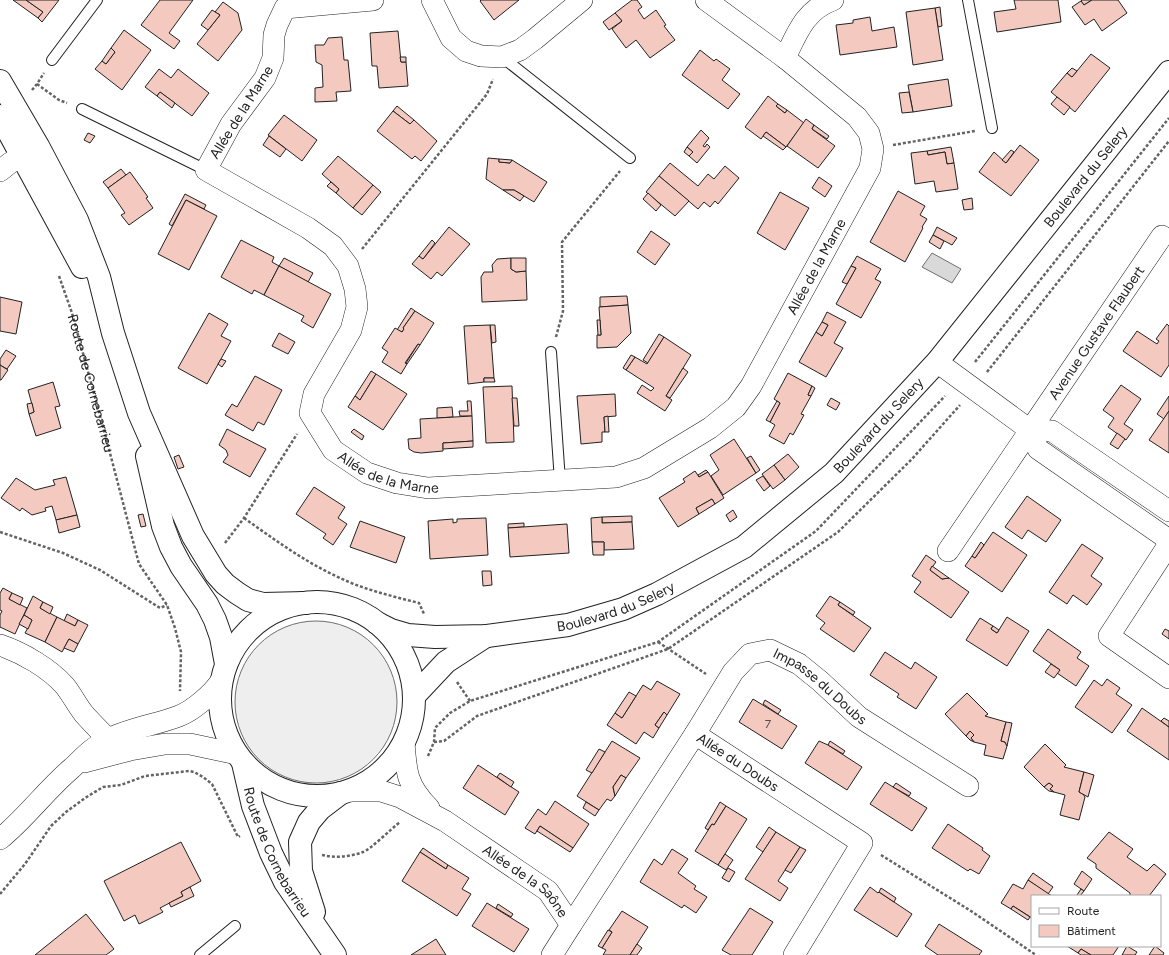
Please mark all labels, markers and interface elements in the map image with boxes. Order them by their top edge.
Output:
street label: Allée de la Marne [206,62,277,162]
street label: Boulevard du Selery [1040,122,1132,231]
street label: Allée de la Marne [784,216,850,318]
street label: Avenue Gustave Flaubert [1045,263,1148,403]
street label: Route de Cornebarrieu [64,312,117,454]
street label: Boulevard du Selery [830,374,928,477]
street label: Allée de la Marne [335,448,439,497]
street label: Boulevard du Selery [556,578,678,635]
street label: Impasse du Doubs [770,645,870,729]
house number: 7 [765,717,772,731]
street label: Allée du Doubs [694,730,782,795]
street label: Route de Cornebarrieu [240,785,315,921]
street label: Allée de la Saône [479,841,572,921]
legend [1031,895,1161,947]
text: Route [1067,904,1100,918]
text: Bâtiment [1067,924,1116,938]

